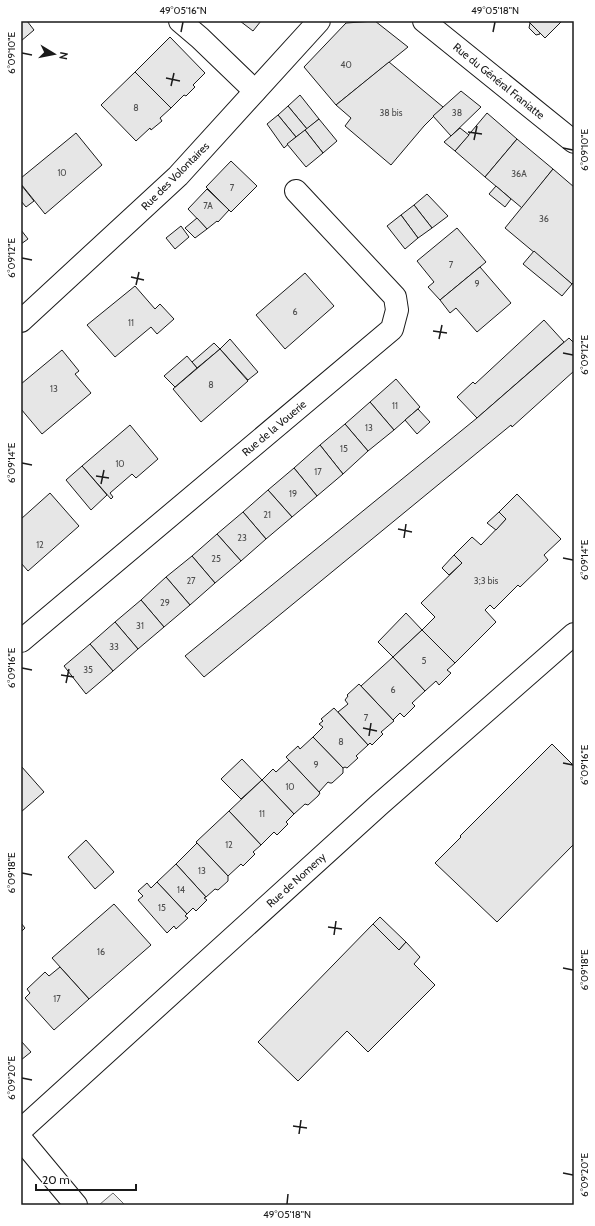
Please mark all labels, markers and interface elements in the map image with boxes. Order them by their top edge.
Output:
text: 49°05'16"N [159,4,207,17]
text: 49°05'18"N [471,4,519,17]
text: 6°09'10"E [5,32,18,74]
north arrow [34,34,74,74]
street label: Rue du Général Franiatte [450,40,548,122]
text: N [56,51,71,61]
house number: 40 [340,59,352,70]
house number: 8 [133,102,139,113]
house number: 38 bis [380,107,403,118]
house number: 38 [452,107,462,118]
text: 6°09'10"E [578,129,591,171]
street label: Rue des Volontaires [138,139,212,213]
house number: 10 [57,167,67,178]
house number: 36A [511,168,527,179]
house number: 7 [230,182,235,193]
house number: 7A [203,200,213,211]
house number: 36 [539,213,549,224]
text: 6°09'12"E [5,237,18,278]
house number: 7 [449,259,454,270]
house number: 9 [474,278,480,289]
house number: 6 [292,306,298,317]
house number: 11 [128,317,134,328]
text: 6°09'12"E [578,334,591,375]
house number: 8 [208,379,214,390]
house number: 13 [50,383,58,394]
street label: Rue de la Vouerie [239,397,309,459]
house number: 11 [392,400,398,411]
house number: 13 [365,422,373,433]
text: 6°09'14"E [5,442,18,483]
house number: 15 [340,443,348,454]
house number: 10 [115,458,125,469]
house number: 17 [314,466,322,477]
house number: 19 [289,488,297,499]
house number: 21 [263,509,271,520]
house number: 23 [237,532,247,543]
house number: 12 [36,539,44,550]
text: 6°09'14"E [578,539,591,580]
house number: 25 [211,553,221,564]
house number: 27 [186,575,196,586]
house number: 3;3 bis [474,575,498,586]
house number: 29 [160,597,170,608]
house number: 31 [136,620,144,631]
house number: 33 [109,641,119,652]
text: 6°09'16"E [5,647,18,688]
house number: 5 [422,655,427,666]
house number: 35 [83,664,93,675]
house number: 6 [390,684,396,695]
house number: 7 [364,712,369,723]
house number: 8 [338,736,344,747]
text: 6°09'16"E [578,744,591,785]
house number: 9 [313,759,319,770]
house number: 10 [285,781,295,792]
house number: 11 [259,808,265,819]
house number: 12 [225,839,233,850]
street label: Rue de Nomeny [263,849,329,910]
text: 6°09'18"E [5,852,18,893]
house number: 13 [198,865,206,876]
house number: 14 [177,884,185,895]
house number: 15 [158,902,166,913]
house number: 16 [97,946,105,957]
text: 6°09'18"E [578,949,591,990]
house number: 17 [53,993,61,1004]
text: 6°09'20"E [5,1056,18,1100]
text: 6°09'20"E [578,1153,591,1197]
scale bar [36,1166,136,1192]
text: 20 m [42,1172,70,1187]
text: 49°05'18"N [263,1208,311,1221]

